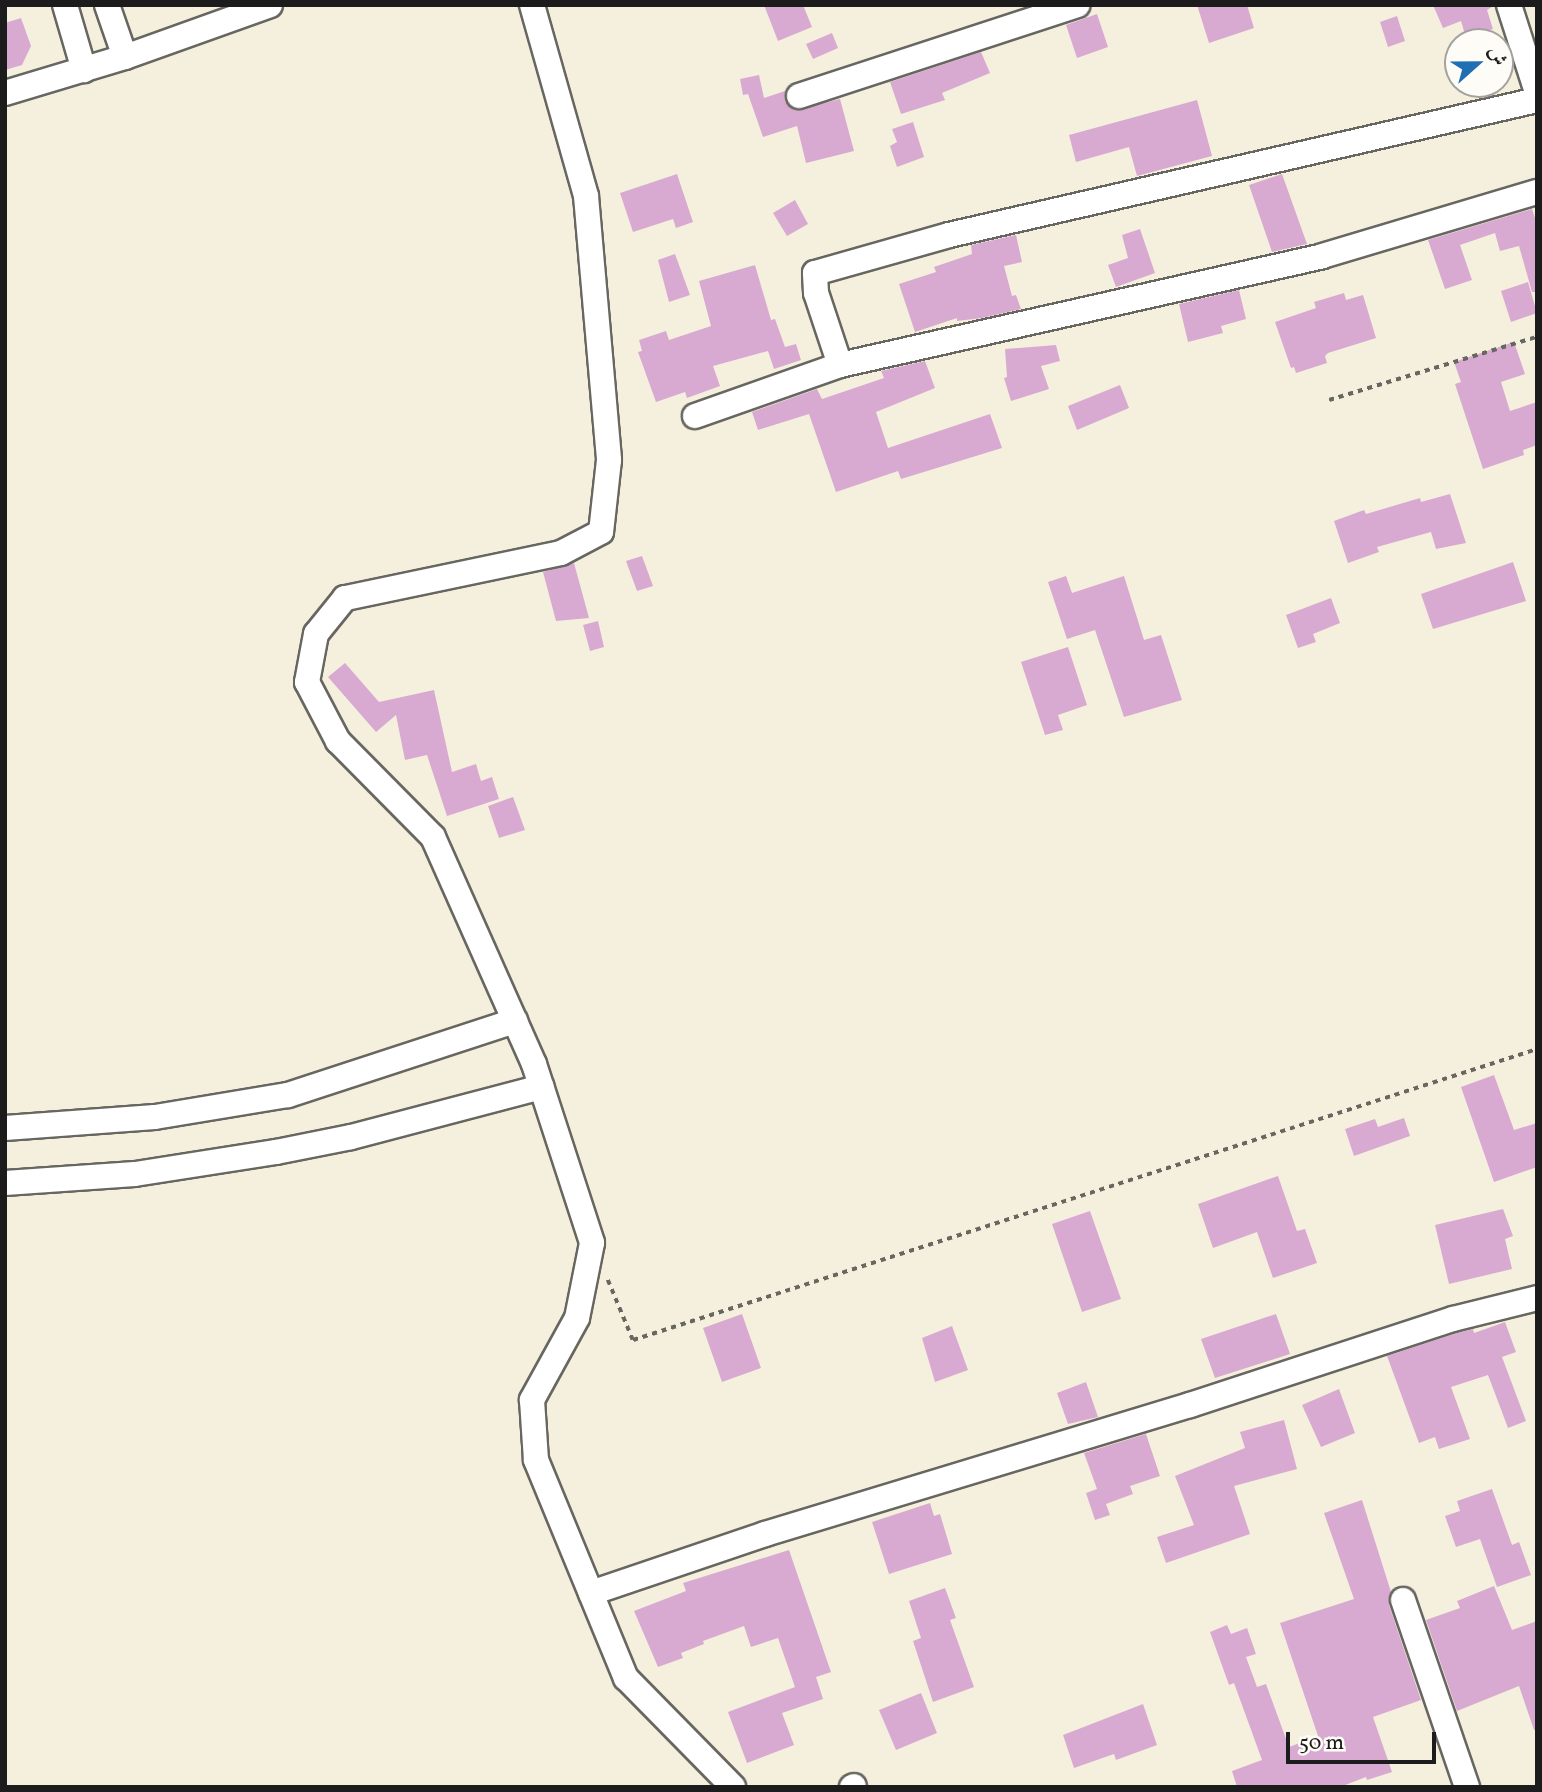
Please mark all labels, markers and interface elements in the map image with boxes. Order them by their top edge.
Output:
north arrow [1444,28,1514,98]
text: ش [1481,43,1512,70]
scale bar [1290,1718,1440,1762]
text: 50 m [1299,1729,1344,1758]

